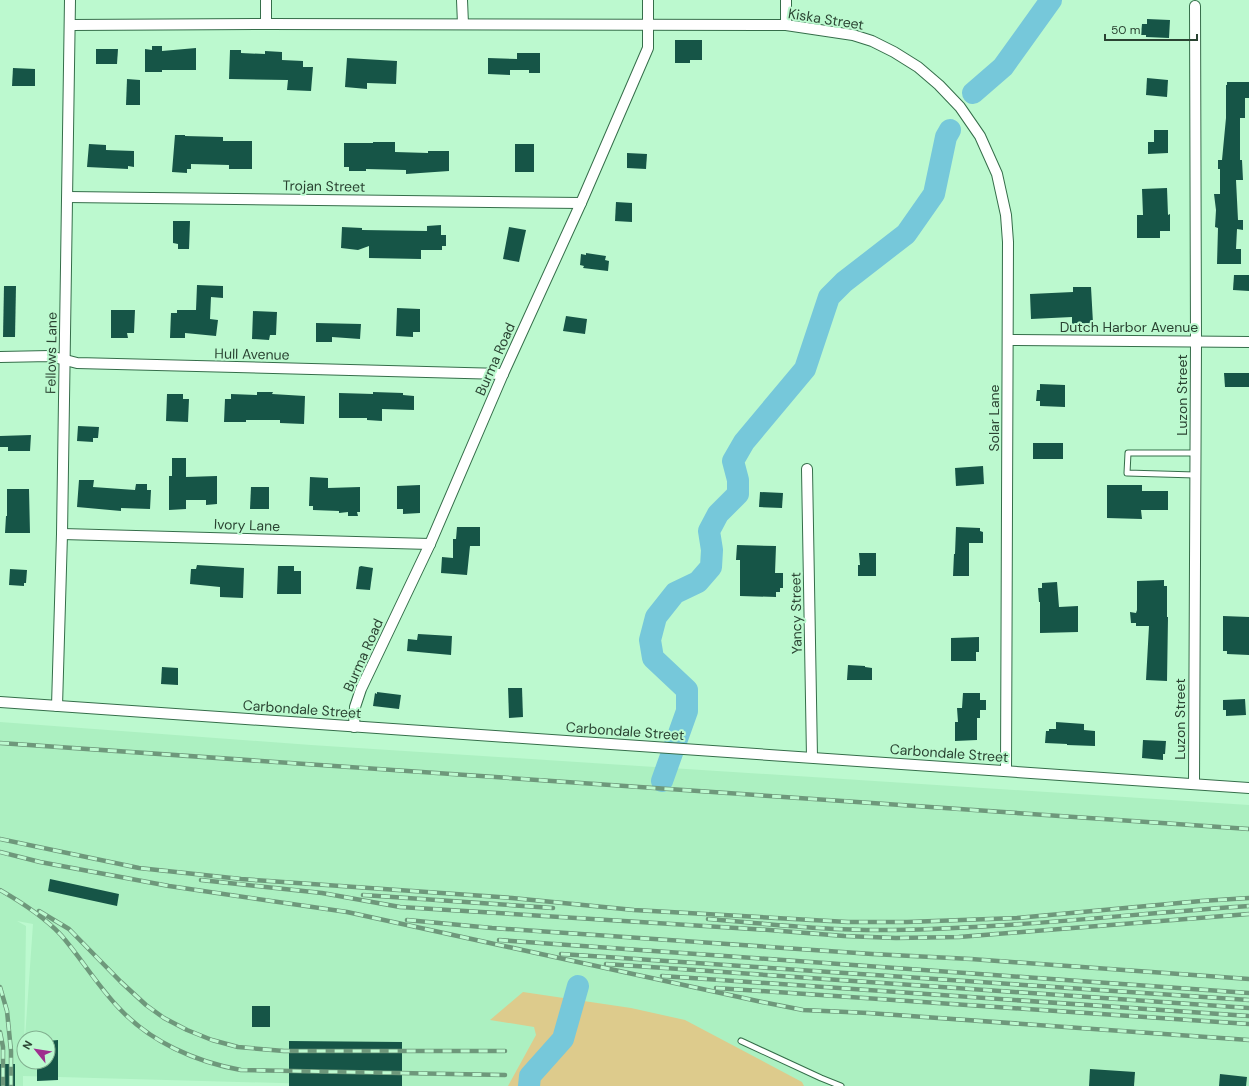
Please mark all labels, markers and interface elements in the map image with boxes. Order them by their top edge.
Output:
street label: Kiska Street [787,4,865,34]
scale bar [1105,16,1197,42]
text: 50 m [1111,22,1140,38]
street label: Trojan Street [282,176,366,196]
street label: Fellows Lane [41,312,61,394]
street label: Dutch Harbor Avenue [1060,318,1198,336]
street label: Burma Road [471,320,519,398]
street label: Hull Avenue [214,344,290,364]
street label: Luzon Street [1173,354,1191,436]
street label: Solar Lane [985,384,1003,452]
street label: Ivory Lane [214,515,280,535]
street label: Yancy Street [786,572,806,654]
street label: Burma Road [339,616,387,694]
street label: Luzon Street [1171,678,1189,760]
street label: Carbondale Street [242,696,362,722]
street label: Carbondale Street [565,718,685,744]
street label: Carbondale Street [889,740,1009,766]
north arrow [16,1030,56,1070]
text: N [19,1038,35,1052]

